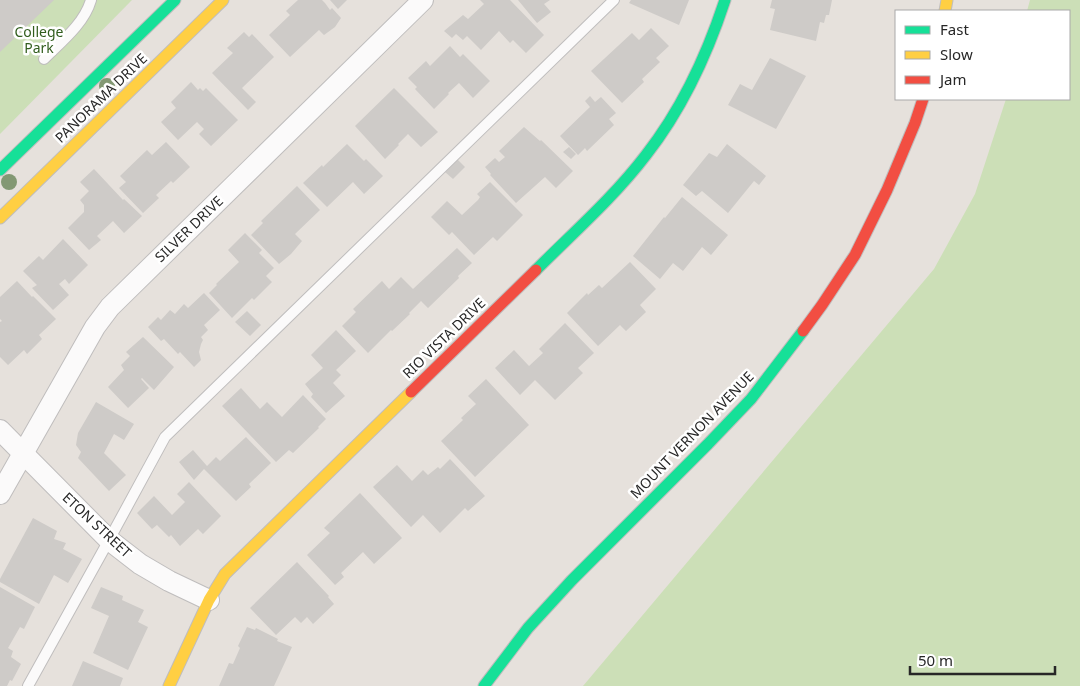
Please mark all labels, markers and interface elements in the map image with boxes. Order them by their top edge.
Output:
legend [895,10,1070,100]
text: Fast [940,19,969,39]
park label: College Park [15,22,64,57]
text: Slow [940,44,973,64]
street label: PANORAMA DRIVE [50,49,151,147]
text: Jam [938,69,967,89]
street label: SILVER DRIVE [150,191,227,266]
street label: RIO VISTA DRIVE [398,293,489,382]
street label: MOUNT VERNON AVENUE [626,367,757,502]
street label: ETON STREET [59,488,136,562]
scale bar [910,644,1055,676]
text: 50 m [918,650,953,670]

